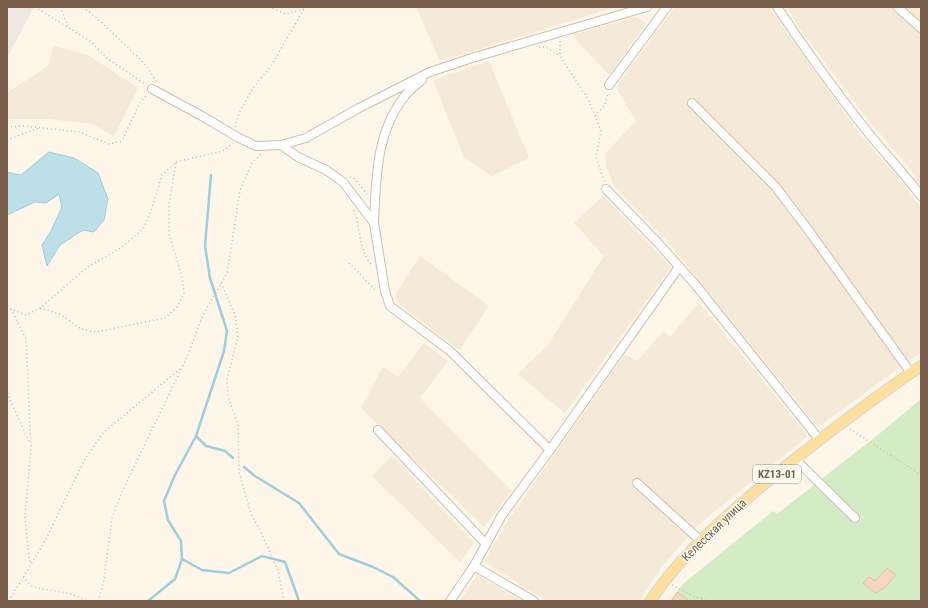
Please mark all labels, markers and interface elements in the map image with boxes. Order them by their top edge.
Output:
road number: KZ13-01 [753,465,801,483]
street label: Келесская улица [679,496,749,564]

